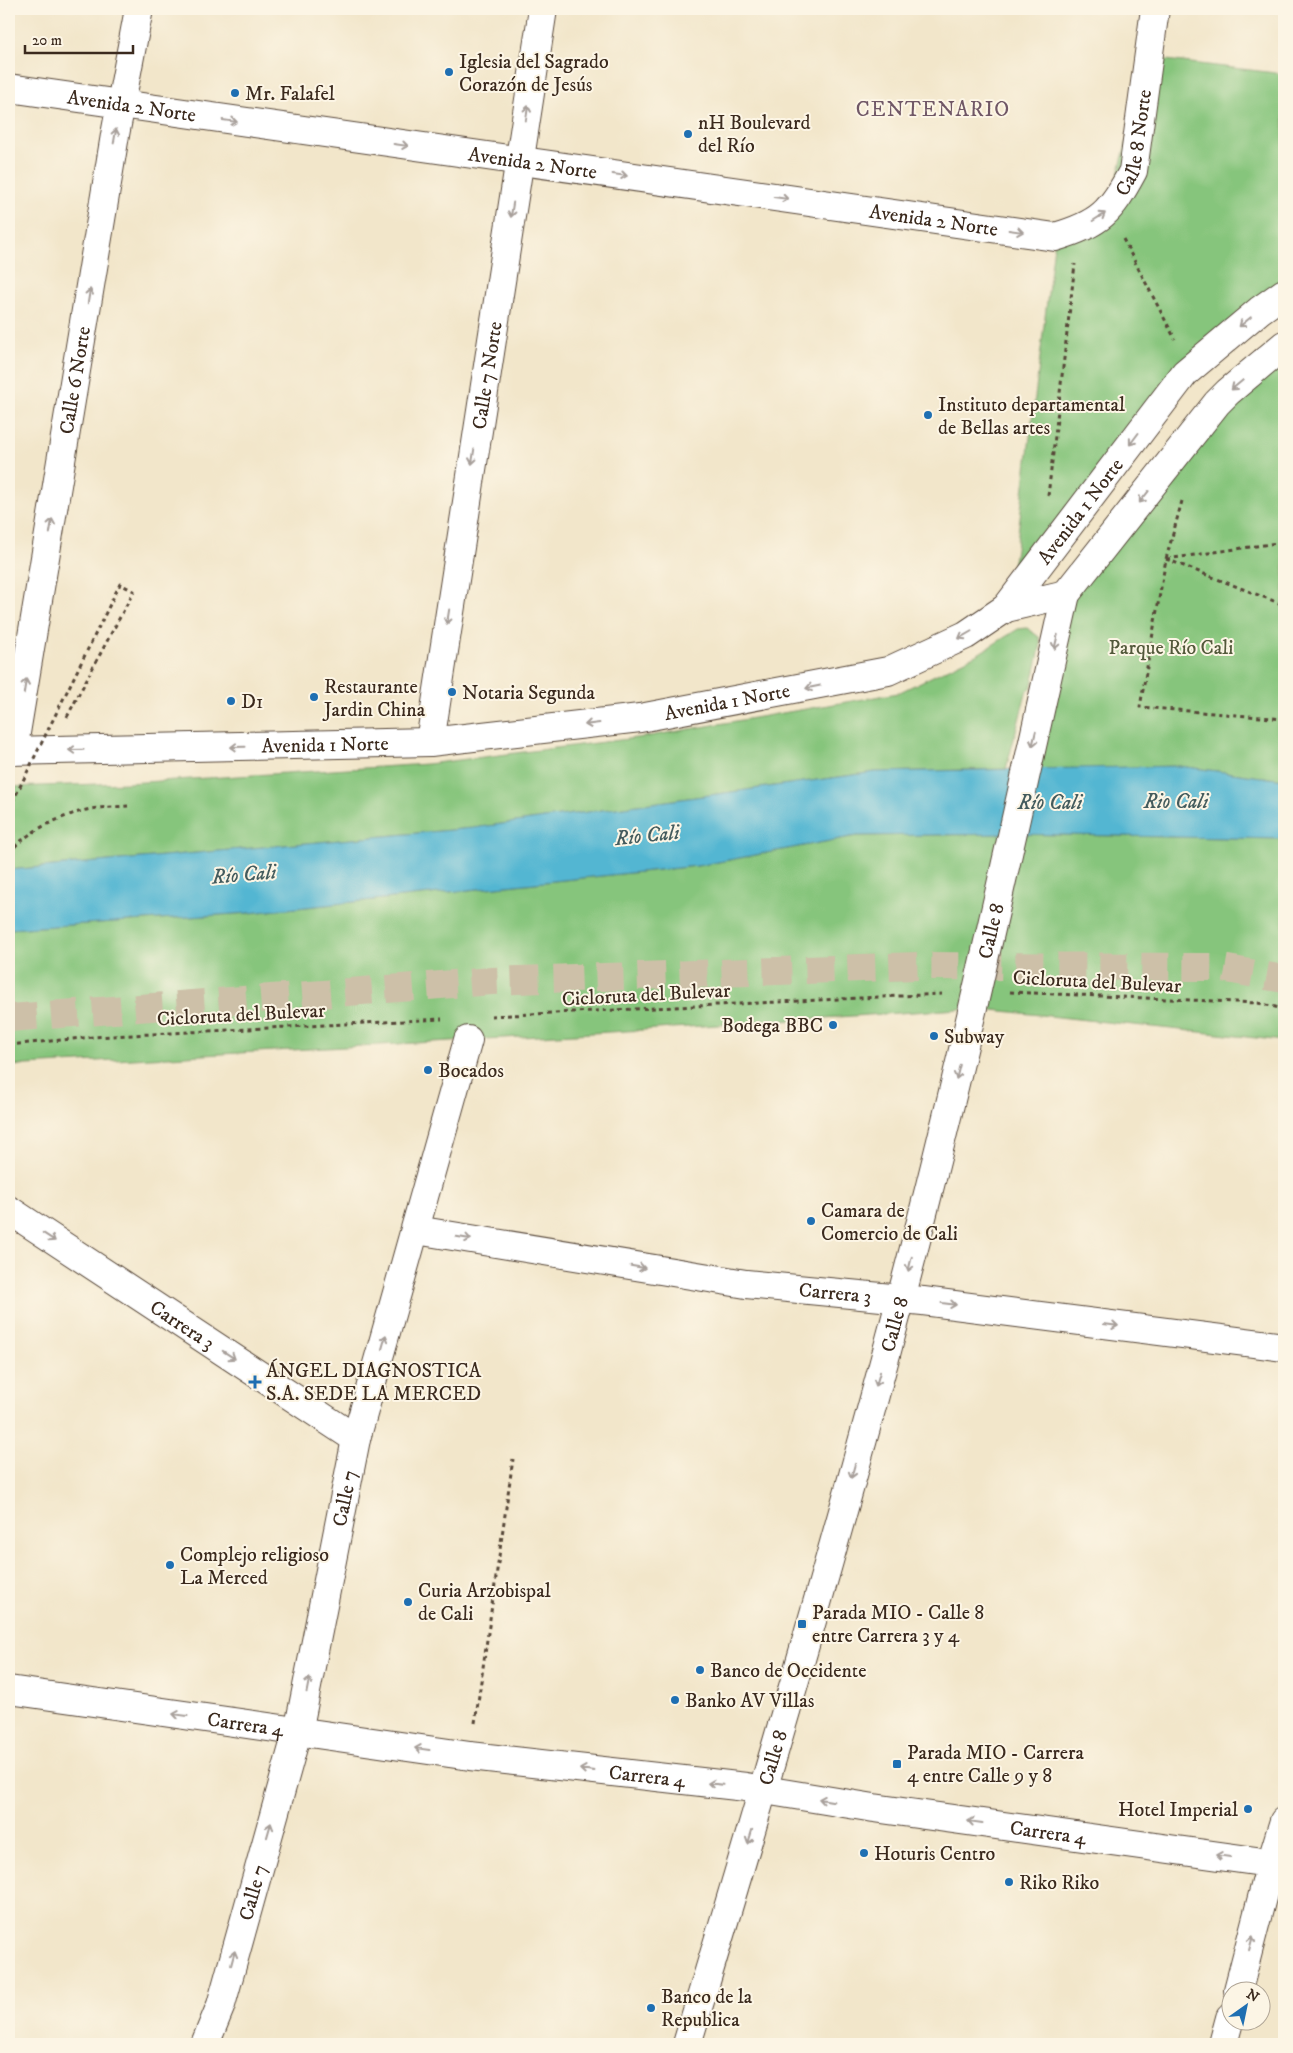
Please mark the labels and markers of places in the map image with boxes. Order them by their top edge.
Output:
place label: Iglesia del Sagrado Corazón de Jesús [459,50,609,98]
marker: Iglesia del Sagrado Corazón de Jesús [443,66,455,78]
place label: Mr. Falafel [245,82,335,107]
marker: Mr. Falafel [229,87,241,99]
place label: nH Boulevard del Río [698,111,810,159]
marker: nH Boulevard del Río [682,128,694,140]
place label: Instituto departamental de Bellas artes [938,393,1125,441]
marker: Instituto departamental de Bellas artes [922,409,934,421]
place label: Restaurante Jardin China [322,675,426,723]
place label: Notaria Segunda [462,681,596,706]
marker: Notaria Segunda [446,686,458,698]
place label: D1 [241,690,263,715]
marker: Restaurante Jardin China [308,691,320,703]
marker: D1 [225,695,237,707]
place label: Bodega BBC [721,1014,823,1039]
marker: Bodega BBC [827,1019,839,1031]
place label: Subway [944,1025,1005,1050]
marker: Subway [928,1030,940,1042]
place label: Bocados [438,1059,504,1084]
marker: Bocados [422,1064,434,1076]
place label: Camara de Comercio de Cali [821,1199,958,1247]
marker: Camara de Comercio de Cali [805,1215,817,1227]
place label: ÁNGEL DIAGNOSTICA S.A. SEDE LA MERCED [266,1358,482,1407]
marker: ÁNGEL DIAGNOSTICA S.A. SEDE LA MERCED [248,1375,262,1389]
place label: Complejo religioso La Merced [180,1543,329,1591]
marker: Complejo religioso La Merced [164,1559,176,1571]
place label: Curia Arzobispal de Cali [418,1579,551,1627]
marker: Curia Arzobispal de Cali [402,1596,414,1608]
place label: Parada MIO - Calle 8 entre Carrera 3 y 4 [812,1601,984,1649]
marker: Parada MIO - Calle 8 entre Carrera 3 y 4 [796,1618,808,1630]
place label: Banco de Occidente [710,1659,867,1684]
marker: Banco de Occidente [694,1664,706,1676]
place label: Banko AV Villas [685,1689,815,1714]
marker: Banko AV Villas [669,1694,681,1706]
place label: Parada MIO - Carrera 4 entre Calle 9 y 8 [907,1741,1084,1789]
marker: Parada MIO - Carrera 4 entre Calle 9 y 8 [891,1758,903,1770]
place label: Hotel Imperial [1118,1798,1238,1823]
marker: Hotel Imperial [1242,1803,1254,1815]
place label: Hoturis Centro [874,1842,995,1867]
marker: Hoturis Centro [858,1847,870,1859]
place label: Riko Riko [1019,1871,1099,1896]
marker: Riko Riko [1003,1876,1015,1888]
place label: Banco de la Republica [661,1985,753,2033]
marker: Banco de la Republica [645,2002,657,2014]

